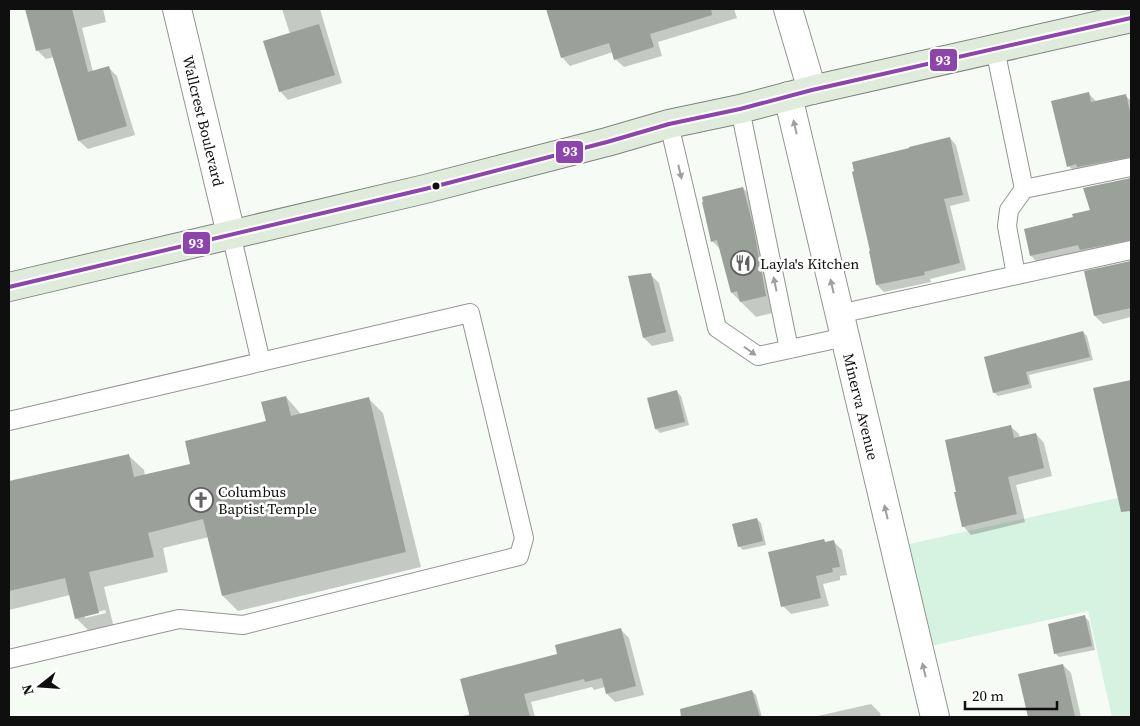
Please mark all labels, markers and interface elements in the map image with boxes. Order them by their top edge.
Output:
line badge: 93 [929,48,958,72]
text: 93 [935,50,951,70]
street label: Wallcrest Boulevard [178,53,230,189]
one-way arrow [791,120,799,135]
line badge: 93 [555,140,584,164]
text: 93 [562,141,578,161]
one-way arrow [676,164,684,179]
unlabelled marker [431,181,441,191]
line badge: 93 [182,231,211,255]
text: 93 [188,233,204,253]
restaurant icon: Layla's Kitchen [730,250,756,276]
place label: Layla's Kitchen [760,253,859,274]
one-way arrow [771,276,779,292]
one-way arrow [828,278,836,293]
one-way arrow [744,346,757,356]
street label: Minerva Avenue [839,351,884,462]
place label: Columbus Baptist Temple [218,481,317,519]
church icon: Columbus Baptist Temple [188,487,214,513]
one-way arrow [882,504,890,519]
north arrow [15,661,65,711]
one-way arrow [920,662,928,677]
scale bar [965,678,1058,710]
text: N [17,682,39,698]
text: 20 m [972,685,1004,706]

